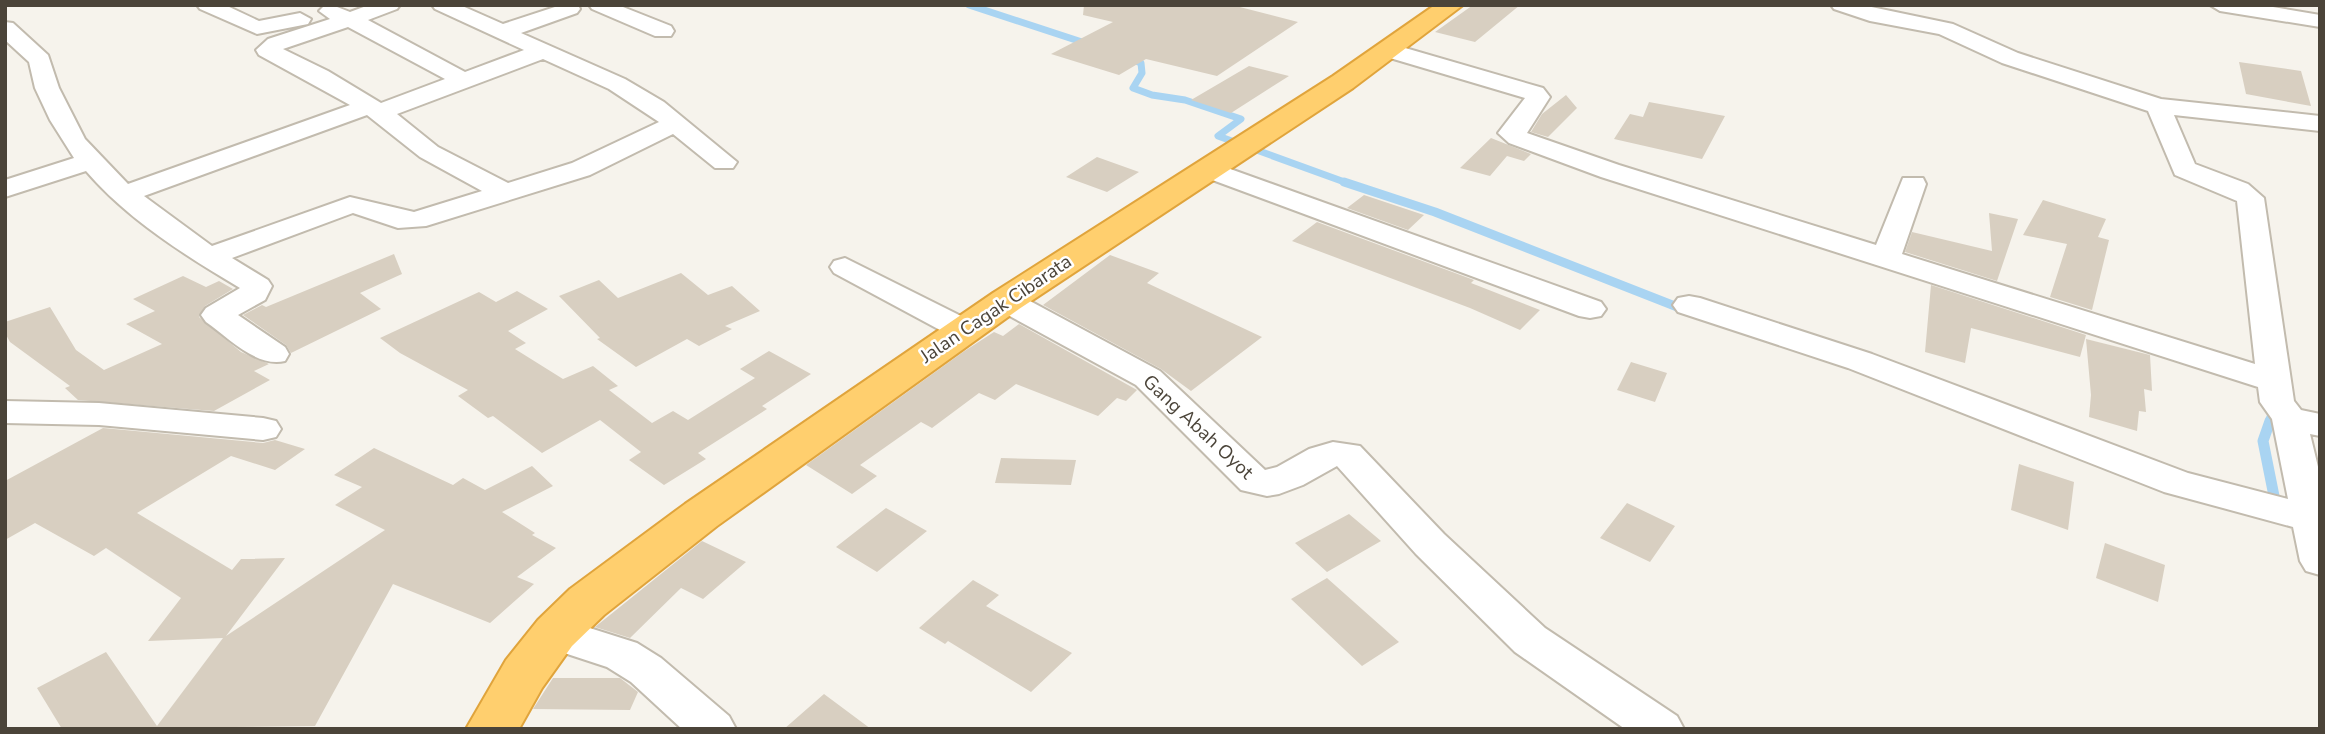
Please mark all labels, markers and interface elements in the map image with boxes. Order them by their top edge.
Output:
street label: Jalan Cagak Cibarata [914,249,1077,370]
street label: Gang Abah Oyot [1137,369,1259,485]

